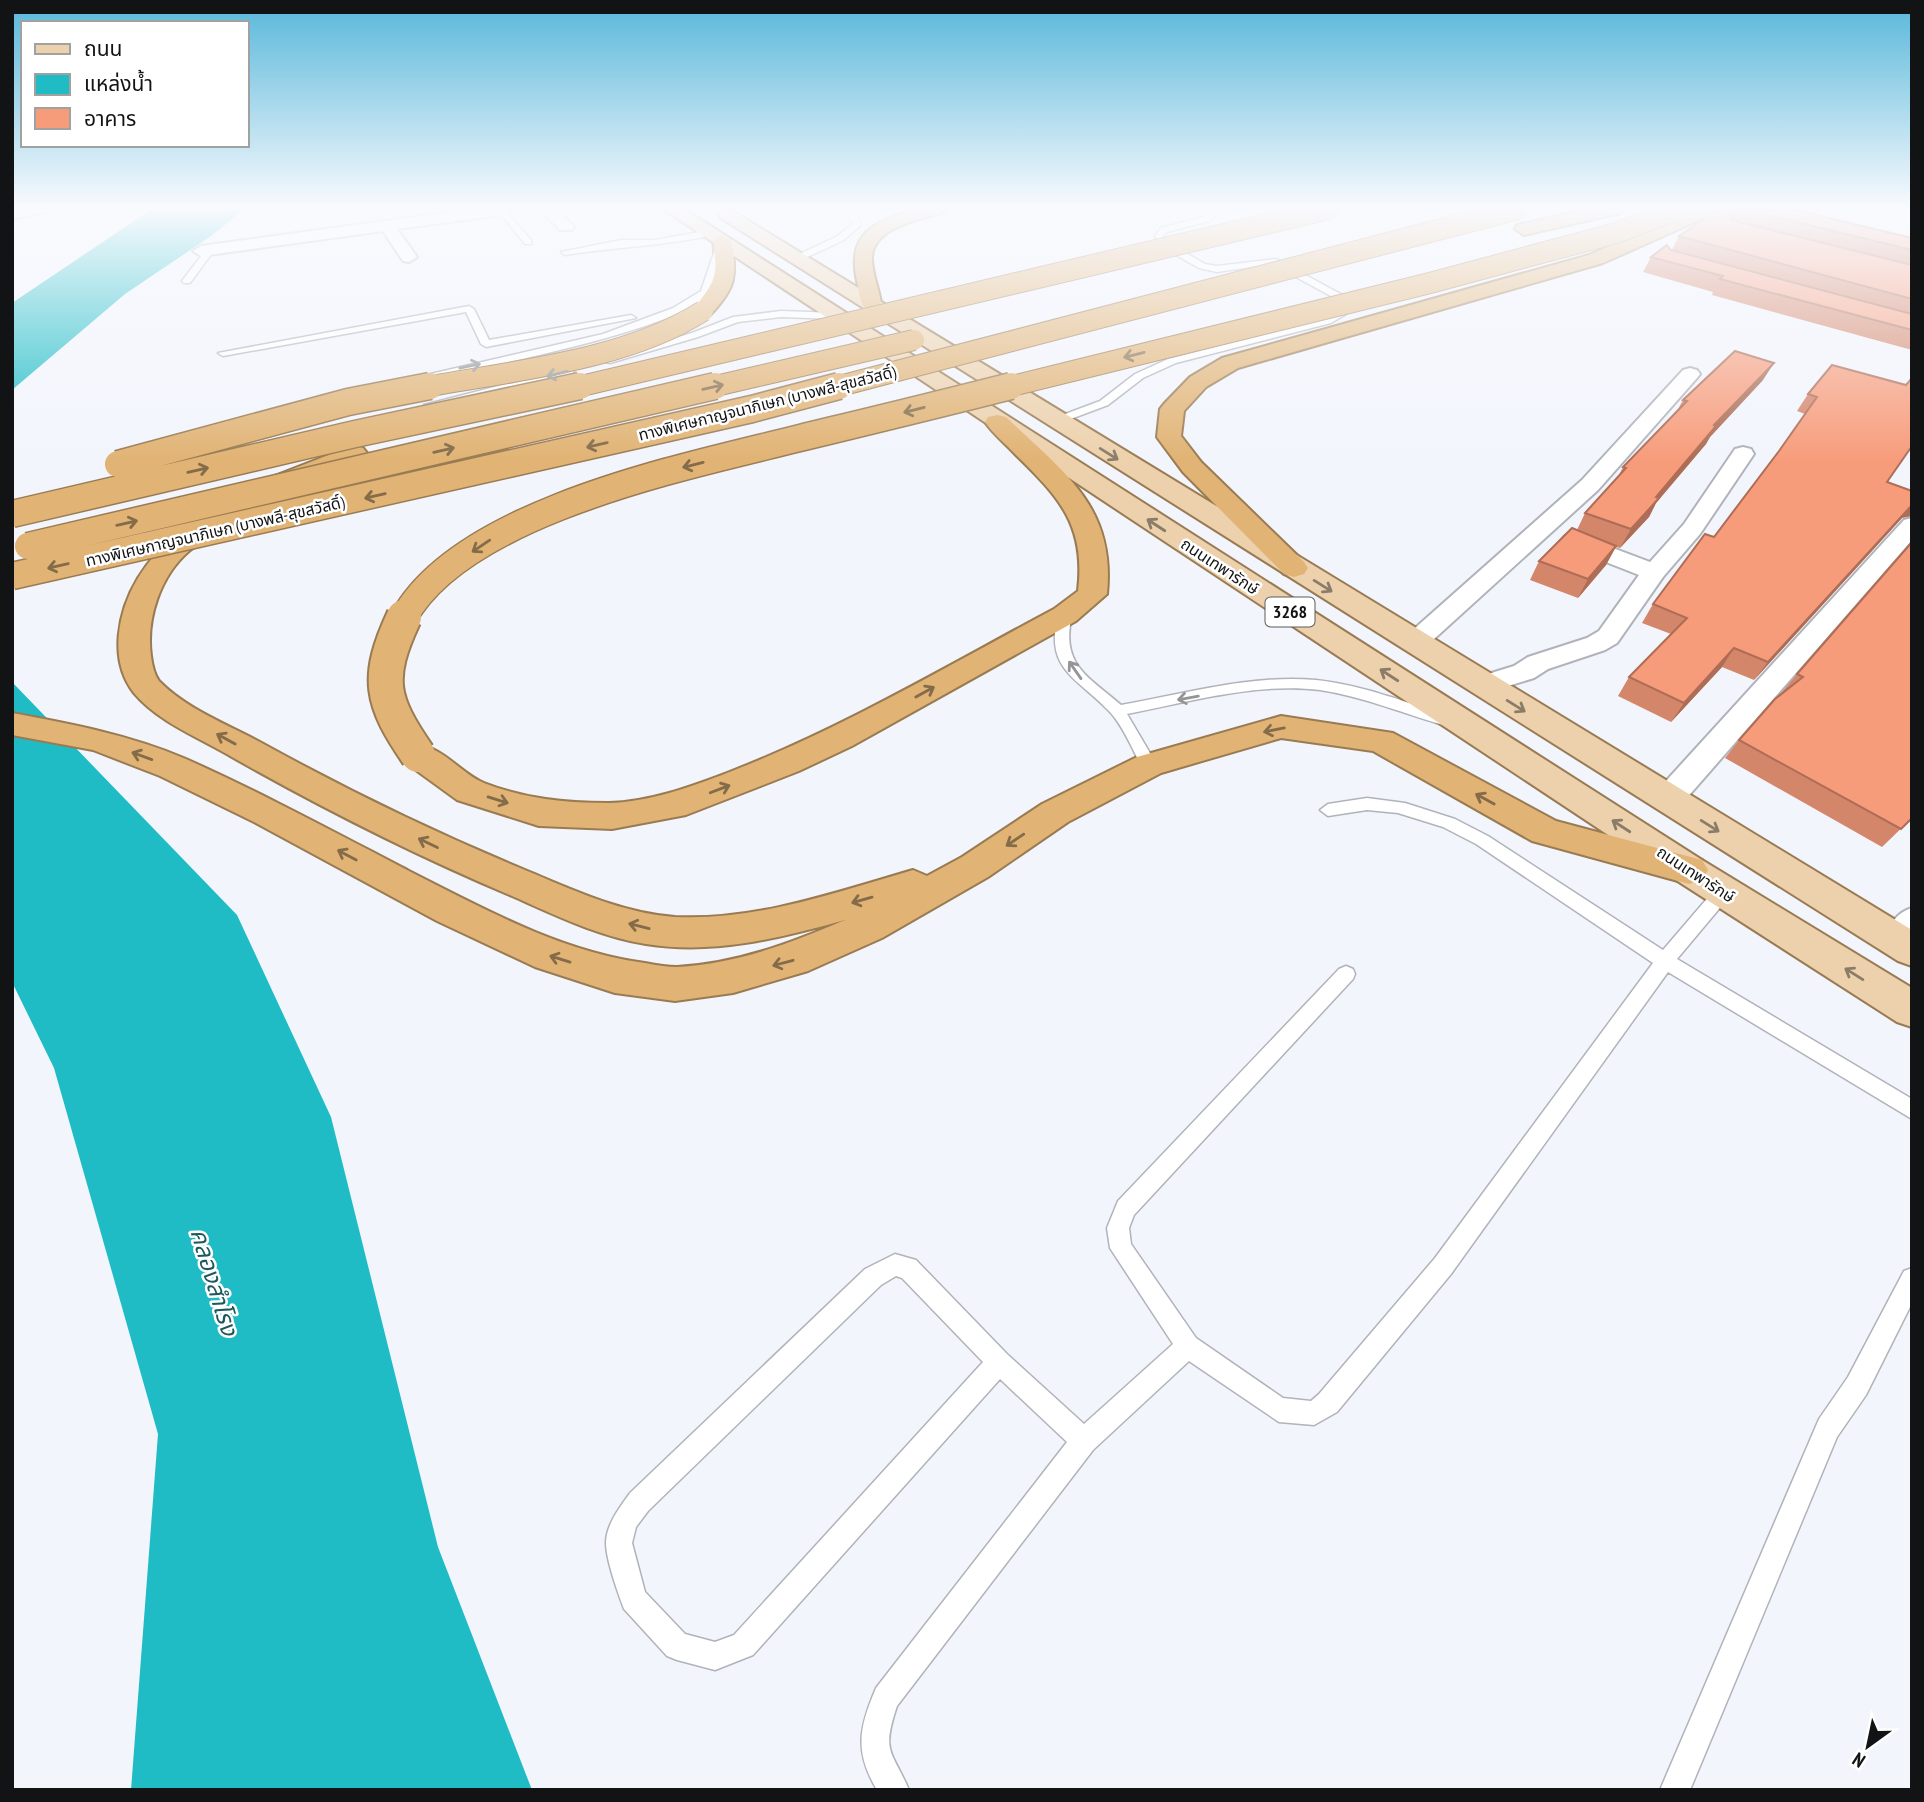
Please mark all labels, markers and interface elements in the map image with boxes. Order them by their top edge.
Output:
legend [21,21,248,147]
text: ถนน [84,35,122,62]
text: แหล่งน้ำ [84,69,153,97]
text: อาคาร [84,105,136,132]
one-way arrow [1123,349,1146,362]
one-way arrow [458,359,481,372]
street label: ทางพิเศษกาญจนาภิเษก (บางพลี-สุขสวัสดิ์) [636,361,898,445]
one-way arrow [546,368,569,381]
one-way arrow [701,380,724,393]
one-way arrow [903,404,926,417]
one-way arrow [586,438,609,452]
one-way arrow [432,443,455,456]
one-way arrow [1098,447,1118,461]
one-way arrow [682,459,705,472]
one-way arrow [186,463,209,476]
one-way arrow [365,490,387,503]
street label: ทางพิเศษกาญจนาภิเษก (บางพลี-สุขสวัสดิ์) [84,491,346,571]
one-way arrow [115,516,137,529]
one-way arrow [1147,518,1167,532]
street label: ถนนเทพารักษ์ [1177,533,1263,599]
one-way arrow [472,538,491,553]
one-way arrow [47,560,70,574]
one-way arrow [1313,580,1333,594]
road number: 3268 [1266,598,1314,626]
one-way arrow [1068,661,1082,680]
one-way arrow [1379,668,1399,682]
one-way arrow [915,685,935,699]
one-way arrow [1178,692,1200,705]
one-way arrow [1506,700,1526,714]
one-way arrow [1263,724,1286,737]
one-way arrow [216,732,237,745]
one-way arrow [132,749,154,761]
one-way arrow [708,782,730,794]
one-way arrow [1475,792,1496,805]
one-way arrow [487,794,509,807]
one-way arrow [1611,818,1631,832]
one-way arrow [1699,820,1719,834]
one-way arrow [1006,833,1025,847]
one-way arrow [418,836,439,849]
street label: ถนนเทพารักษ์ [1653,841,1739,907]
one-way arrow [337,848,358,861]
one-way arrow [852,894,874,907]
one-way arrow [629,919,651,932]
one-way arrow [550,952,572,965]
one-way arrow [772,957,794,970]
one-way arrow [1845,966,1864,981]
water label: คลองสำโรง [184,1225,246,1340]
north arrow [1833,1711,1903,1781]
text: N [1848,1747,1870,1773]

